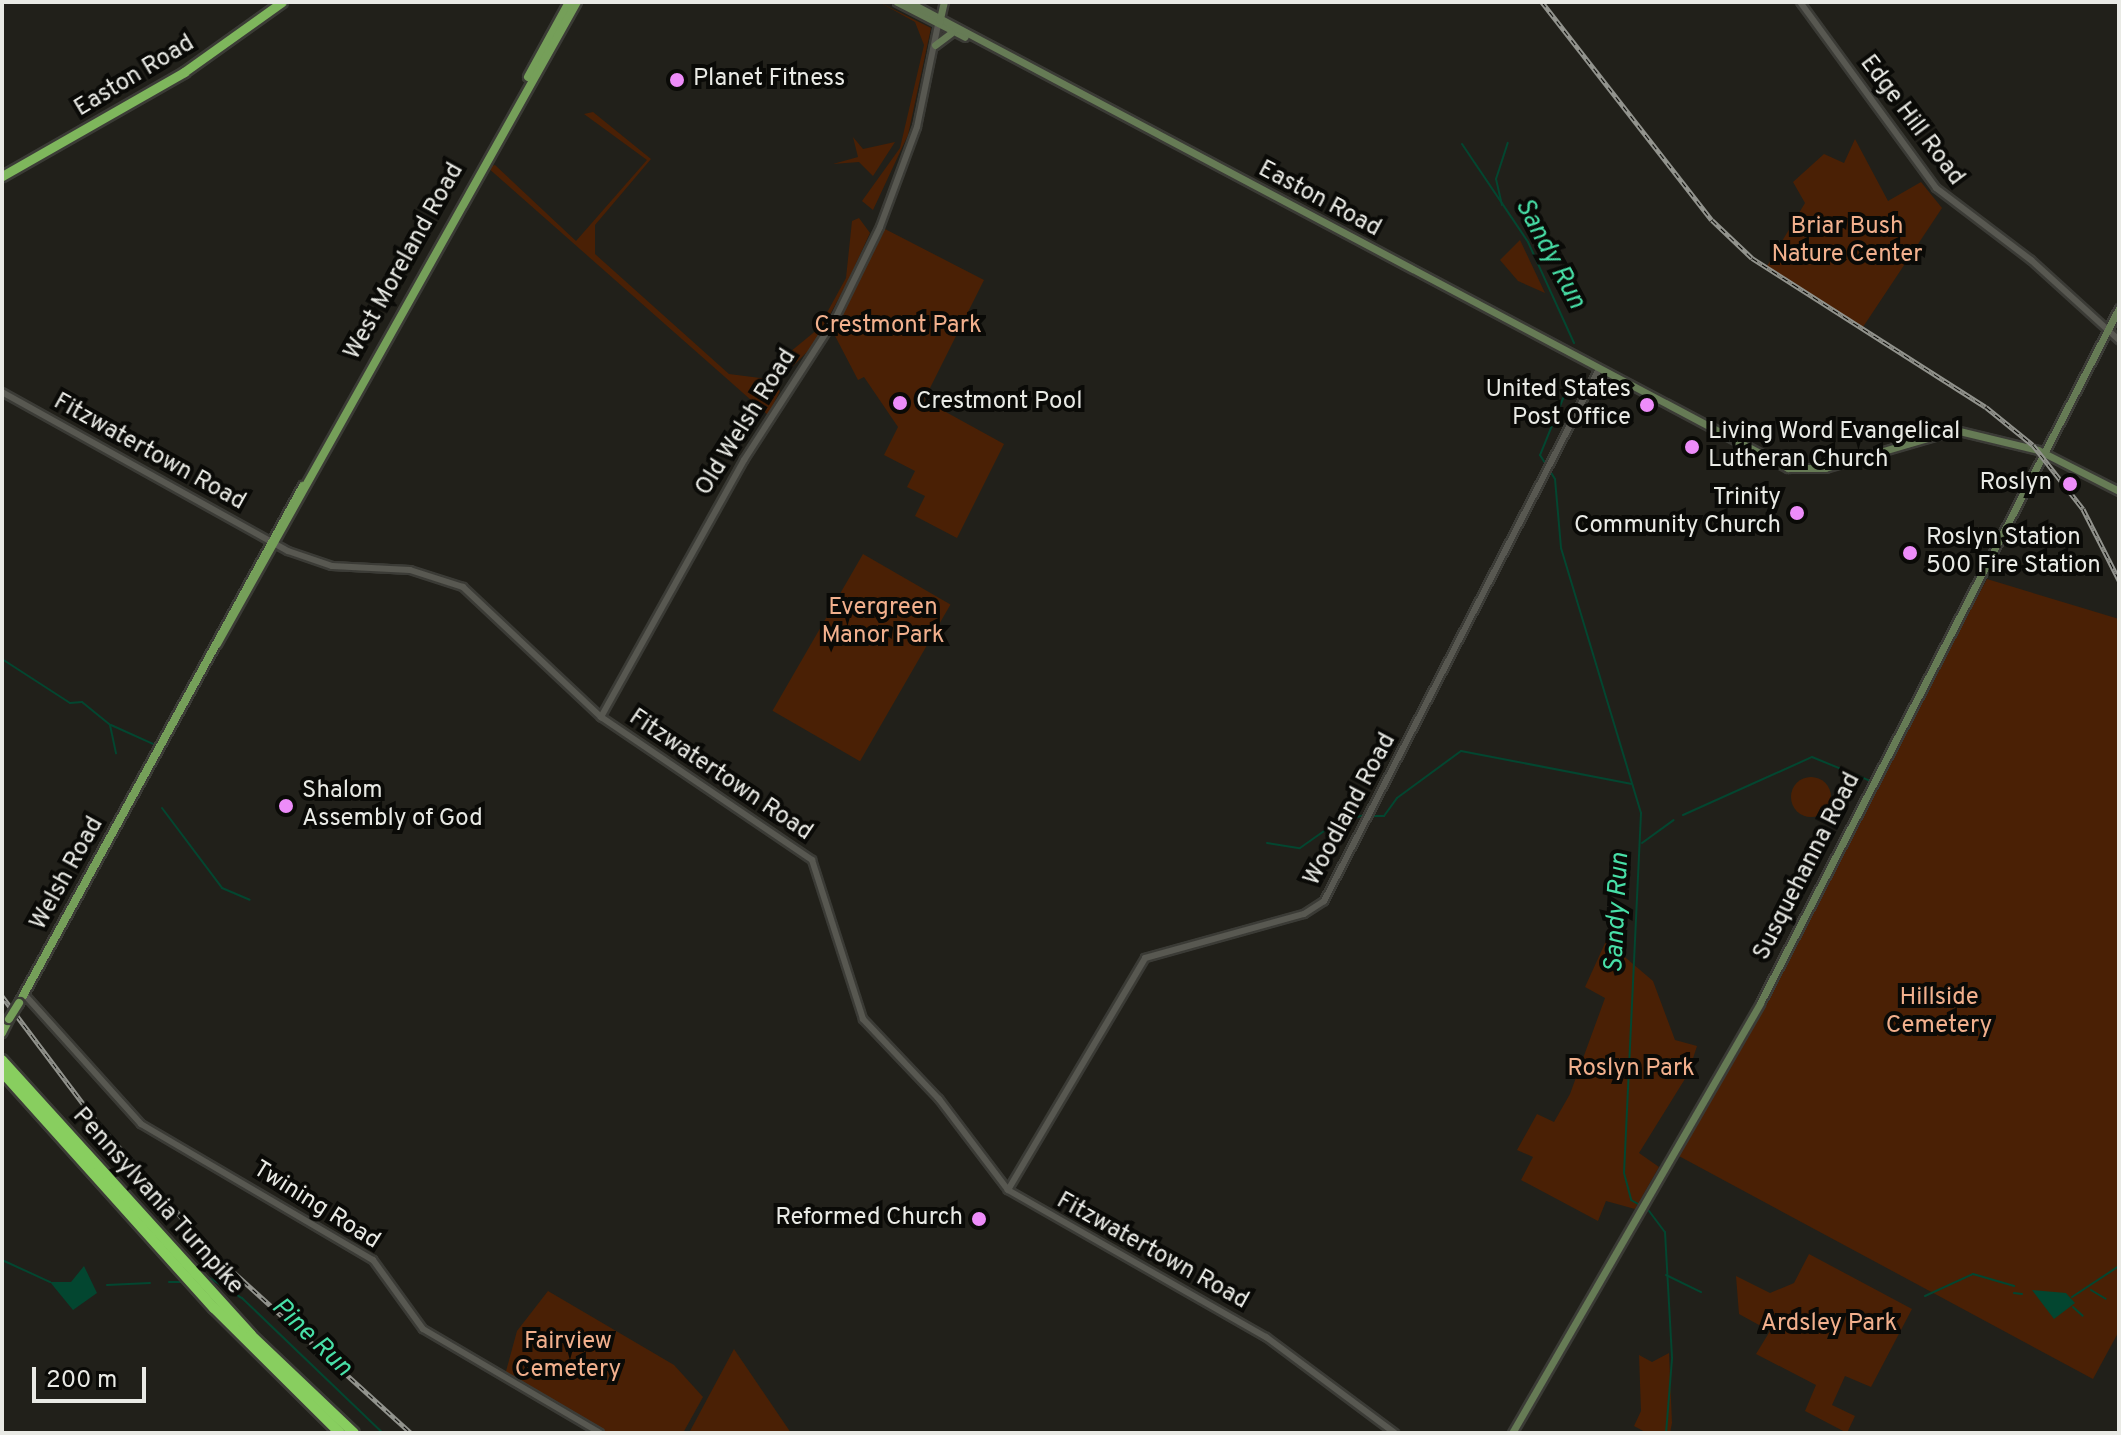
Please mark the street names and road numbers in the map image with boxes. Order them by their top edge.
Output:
street label: Easton Road [70,30,200,124]
street label: Edge Hill Road [1853,50,1969,192]
street label: Easton Road [1253,156,1385,244]
street label: West Moreland Road [339,159,471,365]
street label: Old Welsh Road [690,344,804,502]
street label: Fitzwatertown Road [48,388,250,518]
street label: Fitzwatertown Road [623,704,817,848]
street label: Woodland Road [1299,729,1403,891]
street label: Susquehanna Road [1748,768,1868,966]
street label: Welsh Road [25,812,111,936]
street label: Pennsylvania Turnpike [65,1102,249,1302]
street label: Twining Road [247,1156,385,1256]
street label: Fitzwatertown Road [1051,1187,1253,1317]

